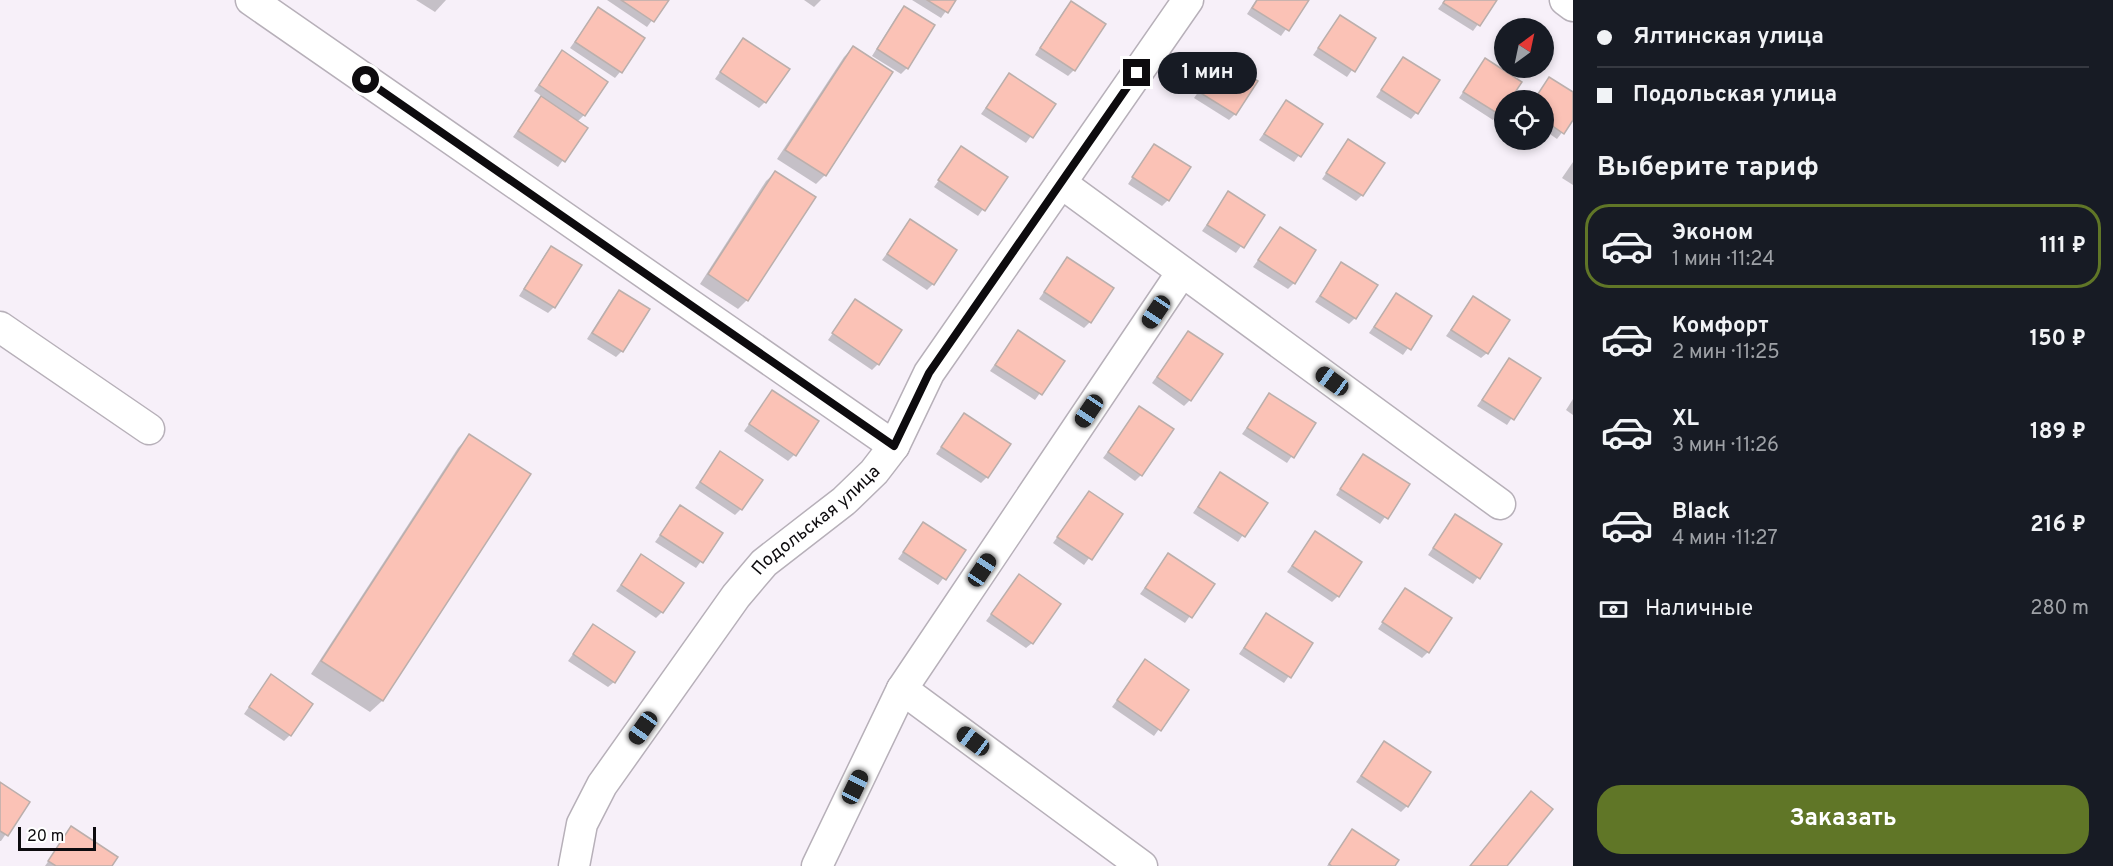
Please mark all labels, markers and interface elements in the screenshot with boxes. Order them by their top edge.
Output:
north arrow [1494,18,1554,78]
map controls [1494,18,1554,150]
text: Ялтинская улица [1633,24,1824,51]
callout: 1 мин [1158,52,1257,94]
route end [1123,59,1150,86]
text: 1 мин [1182,60,1233,86]
route start [352,66,379,93]
text: Подольская улица [1633,82,1837,109]
button: locate [1494,90,1554,150]
text: Выберите тариф [1597,151,1819,185]
icon: car [1600,219,1654,273]
text: Эконом [1672,220,1753,247]
text: 111 ₽ [2040,233,2086,260]
text: 1 мин · 11:24 [1672,247,1775,273]
car [1138,292,1174,332]
icon: car [1600,312,1654,366]
text: Комфорт [1672,313,1769,340]
text: 150 ₽ [2029,326,2086,353]
text: 2 мин · 11:25 [1672,340,1780,366]
car [1312,363,1352,399]
car [1071,391,1107,431]
icon: car [1600,405,1654,459]
text: XL [1672,406,1699,433]
text: 189 ₽ [2030,419,2086,446]
text: 3 мин · 11:26 [1672,433,1779,459]
street label: Подольская улица [747,460,885,580]
icon: car [1600,498,1654,552]
text: Black [1672,499,1730,526]
text: 216 ₽ [2030,512,2086,539]
text: 4 мин · 11:27 [1672,526,1778,552]
car [964,550,1000,590]
icon: cash [1597,593,1630,626]
text: Наличные [1645,596,1753,623]
text: 280 m [2030,596,2089,622]
car [625,708,661,748]
car [953,723,993,759]
car [839,767,871,807]
button: Заказать [1597,785,2089,854]
scale bar [18,824,96,852]
text: 20 m [27,827,64,847]

